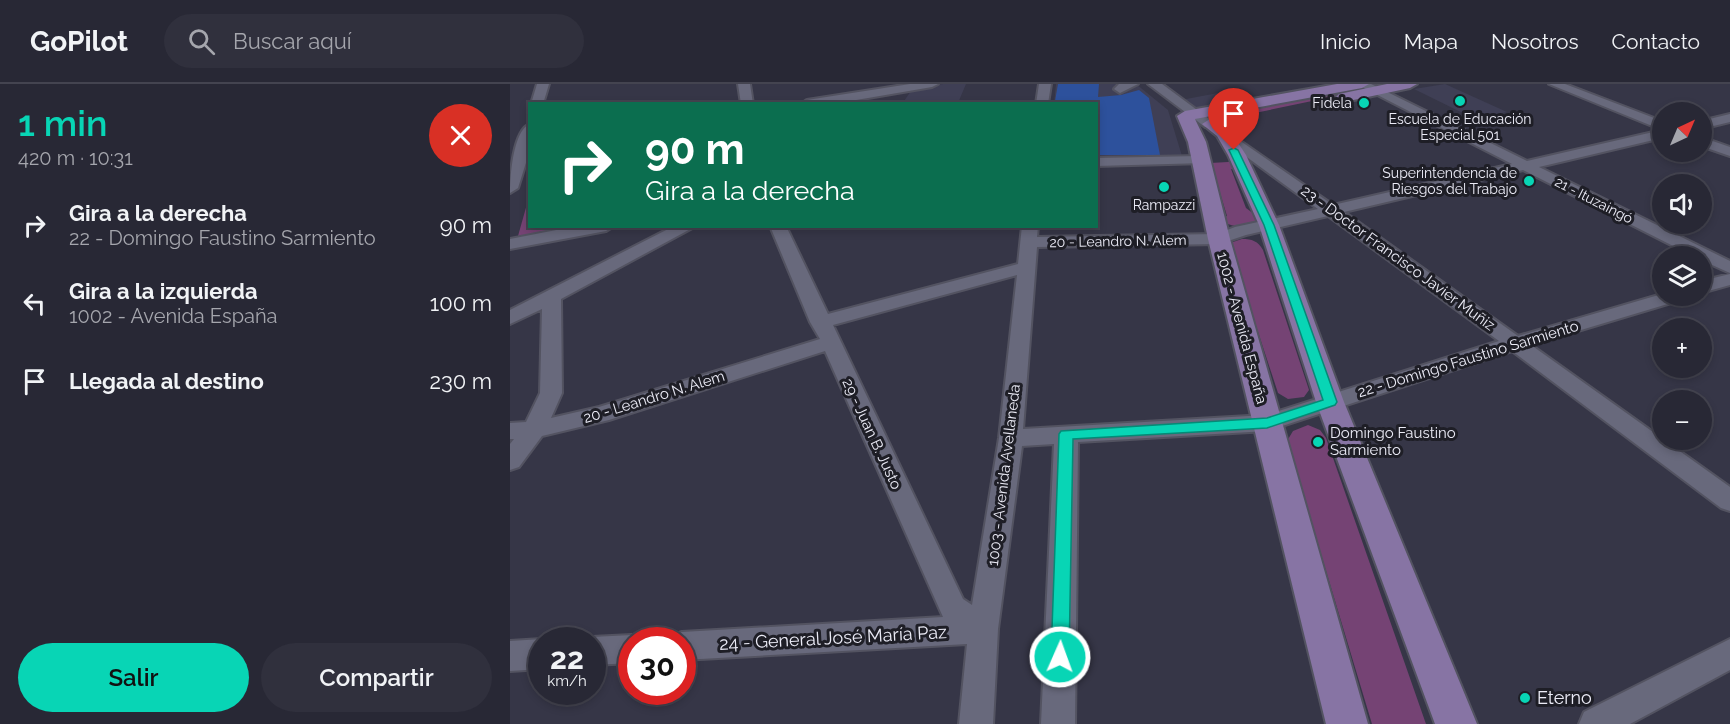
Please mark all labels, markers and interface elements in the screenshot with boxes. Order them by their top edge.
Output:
search box [164,14,584,68]
text: GoPilot [30,25,128,58]
icon: search [185,25,218,58]
text: Buscar aquí [233,28,352,54]
text: Inicio [1320,29,1371,54]
text: Mapa [1404,29,1458,54]
text: Nosotros [1491,29,1579,54]
text: Contacto [1612,29,1700,54]
pin [1208,88,1259,150]
marker: Escuela de Educación Especial 501 [1453,94,1467,108]
place label: Fidela [1312,95,1352,111]
marker: Fidela [1357,96,1371,110]
icon: arrive [1217,97,1250,130]
text: 1 min [18,102,107,144]
north arrow [1652,102,1712,162]
map controls [1652,102,1712,450]
button: close [429,104,492,167]
place label: Escuela de Educación Especial 501 [1389,111,1531,143]
text: 90 m [645,125,745,174]
icon: right [546,126,624,204]
text: 420 m · 10:31 [18,146,133,170]
place label: Superintendencia de Riesgos del Trabajo [1382,165,1517,197]
street label: 21 - Ituzaingó [1552,173,1636,227]
marker: Superintendencia de Riesgos del Trabajo [1522,174,1536,188]
button: sound [1652,174,1712,234]
text: Gira a la derecha [645,175,855,206]
marker: Rampazzi [1157,180,1171,194]
street label: 23 - Doctor Francisco Javier Muñiz [1298,182,1498,334]
place label: Rampazzi [1133,197,1195,213]
text: Gira a la derecha [69,200,247,226]
icon: right [18,209,51,242]
text: 90 m [440,212,492,238]
text: 22 - Domingo Faustino Sarmiento [69,226,376,250]
street label: 20 - Leandro N. Alem [1049,232,1187,250]
button: layers [1652,246,1712,306]
street label: 1002 - Avenida España [1213,250,1271,406]
text: Gira a la izquierda [69,278,258,304]
icon: left [18,287,51,320]
text: 100 m [430,290,492,316]
text: 1002 - Avenida España [69,304,277,328]
street label: 22 - Domingo Faustino Sarmiento [1355,317,1581,401]
button: + [1652,318,1712,378]
icon: arrive [18,365,51,398]
street label: 20 - Leandro N. Alem [581,367,727,427]
text: Llegada al destino [69,368,264,394]
text: 230 m [429,368,492,394]
street label: 29 - Juan B. Justo [838,376,906,492]
street label: 1003 - Avenida Avellaneda [984,383,1024,567]
button: − [1652,390,1712,450]
place label: Domingo Faustino Sarmiento [1330,424,1456,459]
marker: Domingo Faustino Sarmiento [1311,435,1325,449]
street label: 24 - General José María Paz [719,621,948,654]
position arrow [1028,625,1092,689]
speed limit sign: 30 [618,627,696,705]
text: 22 [550,641,584,676]
button: Salir [18,643,249,712]
button: Compartir [261,643,492,712]
text: km/h [547,672,587,690]
place label: Eterno [1537,687,1592,708]
marker: Eterno [1518,691,1532,705]

